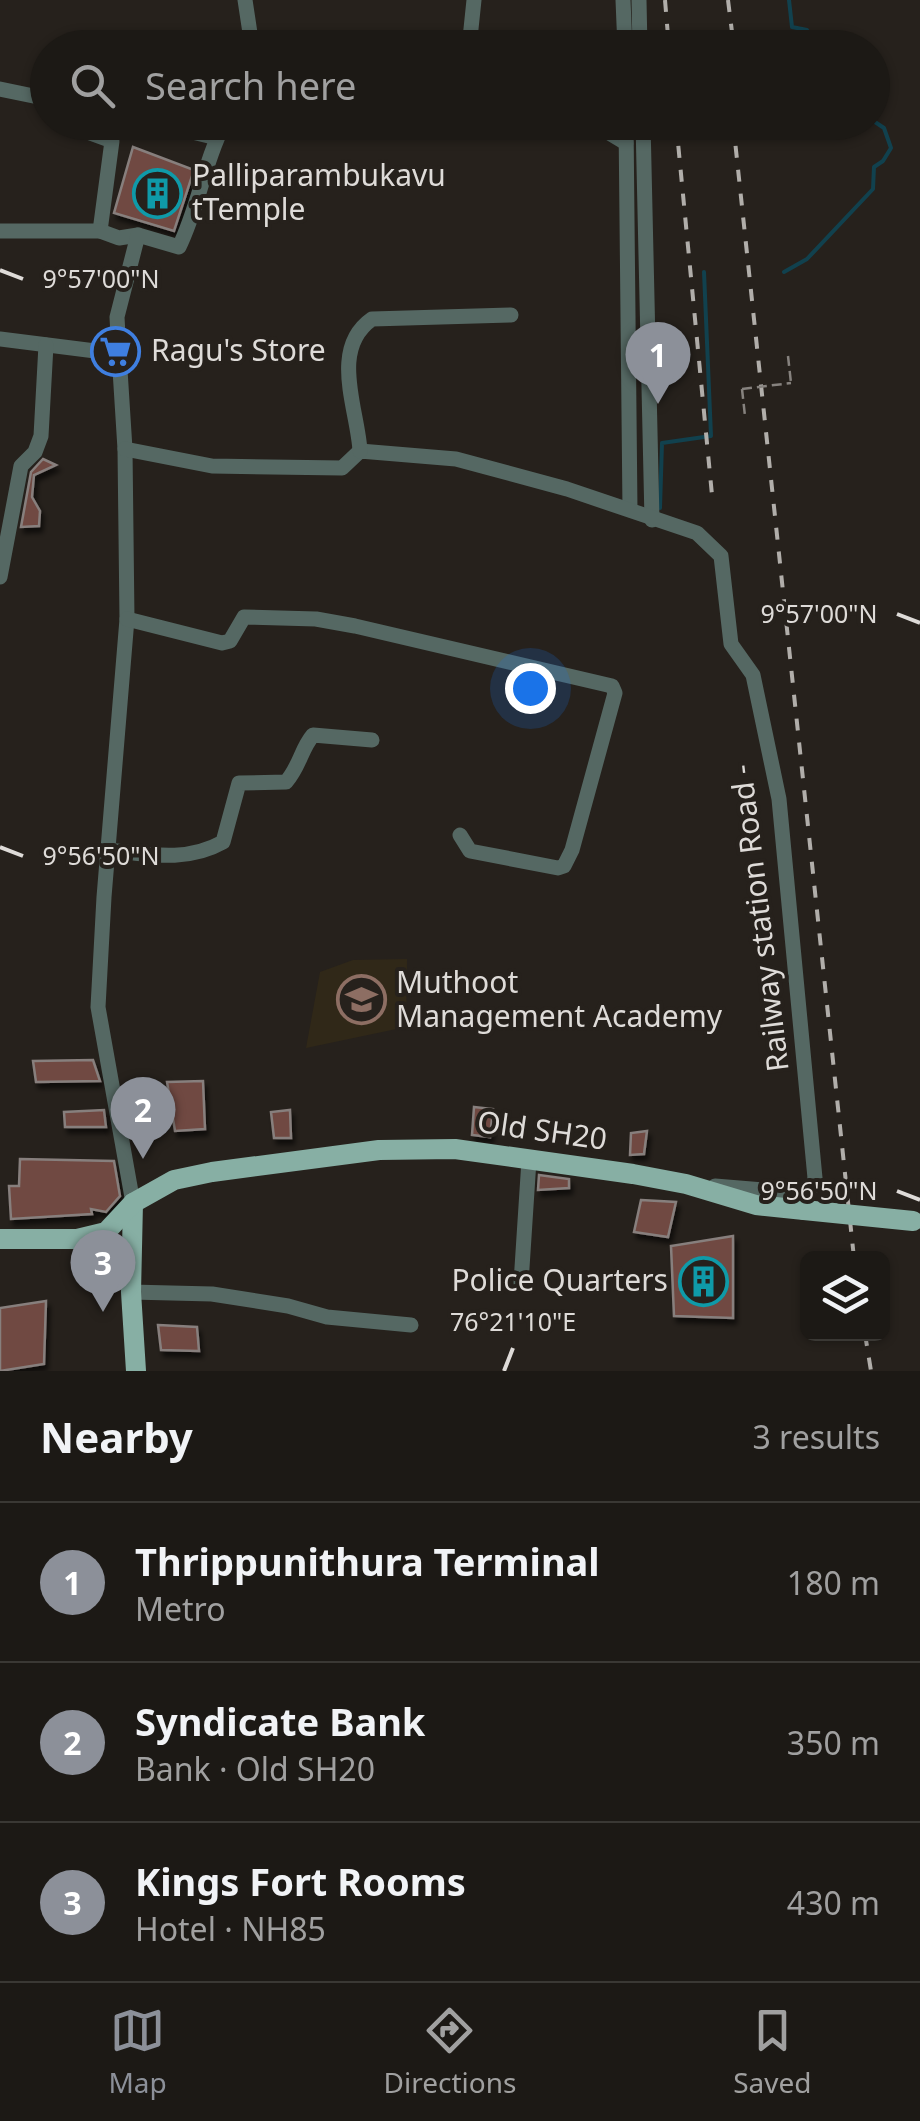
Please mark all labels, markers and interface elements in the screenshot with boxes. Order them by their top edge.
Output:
search box [30,30,890,140]
icon: search [65,58,120,113]
text: Search here [145,59,356,111]
place label: Palliparambukavu tTemple [192,154,446,229]
building icon: Palliparambukavu tTemple [131,167,183,219]
text: 9°57'00"N [42,261,160,295]
pin: 1 [626,322,690,404]
supermarket icon: Ragu's Store [90,325,142,377]
place label: Ragu's Store [151,329,326,370]
text: 9°57'00"N [760,596,878,630]
your location [505,663,556,714]
street label: Railway station Road - [719,762,798,1074]
text: 9°56'50"N [42,838,160,872]
place label: Muthoot Management Academy [396,961,723,1036]
school or university icon: Muthoot Management Academy [335,974,387,1026]
pin: 2 [110,1076,176,1159]
street label: Old SH20 [475,1100,610,1159]
text: 9°56'50"N [760,1173,878,1207]
pin: 3 [70,1230,136,1312]
map controls [800,1251,890,1341]
button: layers [800,1251,890,1341]
building icon: Police Quarters [677,1255,729,1307]
place label: Police Quarters [451,1259,668,1300]
text: 76°21'10"E [450,1304,576,1338]
text: Nearby [40,1408,193,1465]
text: 3 results [753,1415,880,1458]
text: Thrippunithura Terminal [135,1535,600,1587]
text: 1 [63,1561,82,1604]
text: 180 m [787,1561,880,1604]
text: Metro [135,1587,226,1630]
text: Syndicate Bank [135,1695,425,1747]
text: 2 [63,1721,82,1764]
text: 350 m [787,1721,880,1764]
text: Bank · Old SH20 [135,1747,375,1790]
text: Kings Fort Rooms [135,1855,466,1907]
text: 3 [63,1881,82,1924]
text: 430 m [787,1881,880,1924]
text: Hotel · NH85 [135,1907,326,1950]
tab: Map [108,2003,167,2101]
tab: Directions [384,2003,516,2101]
tab: Saved [733,2003,812,2101]

